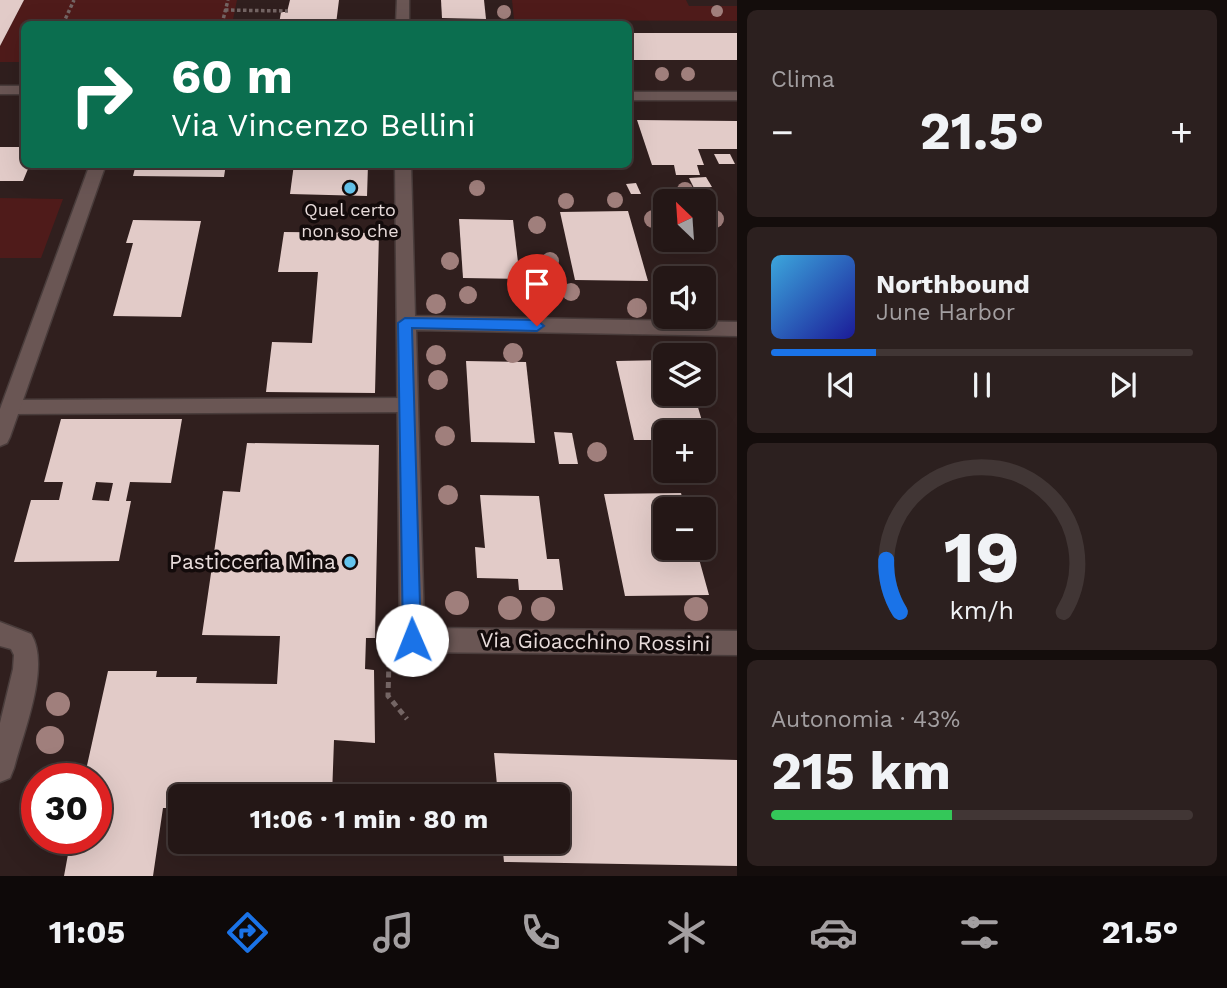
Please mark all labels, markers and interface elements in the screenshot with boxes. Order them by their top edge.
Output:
text: 60 m [171,47,293,105]
icon: right [56,49,147,140]
text: Clima [771,66,835,93]
text: 21.5° [920,101,1044,162]
text: Via Vincenzo Bellini [171,106,475,144]
text: − [771,110,794,154]
text: + [1170,110,1193,154]
marker: Quel certo non so che [342,180,358,196]
north arrow [653,189,716,252]
map controls [653,189,716,560]
place label: Quel certo non so che [301,199,399,241]
pin [507,254,567,326]
icon: arrive [518,265,556,303]
button: sound [653,266,716,329]
text: Northbound [876,269,1030,299]
text: June Harbor [876,299,1015,326]
button: layers [653,343,716,406]
icon: previous [822,366,860,404]
icon: pause [963,366,1001,404]
icon: next [1104,366,1142,404]
button: + [653,420,716,483]
button: − [653,497,716,560]
text: 19 [944,515,1020,601]
place label: Pasticceria Mina [169,549,336,574]
marker: Pasticceria Mina [342,554,358,570]
text: km/h [950,596,1014,625]
position arrow [375,603,449,677]
street label: Via Gioacchino Rossini [480,627,710,656]
text: Autonomia · 43% [771,706,960,733]
text: 215 km [771,741,951,802]
speed limit sign: 30 [21,763,112,854]
text: 11:06 · 1 min · 80 m [250,804,488,834]
icon: directions [223,908,272,957]
icon: music [369,908,418,957]
icon: phone [516,908,565,957]
icon: climate [662,908,711,957]
icon: car [809,908,858,957]
icon: filters [955,908,1004,957]
text: 11:05 [49,913,125,951]
text: 21.5° [1102,913,1178,951]

